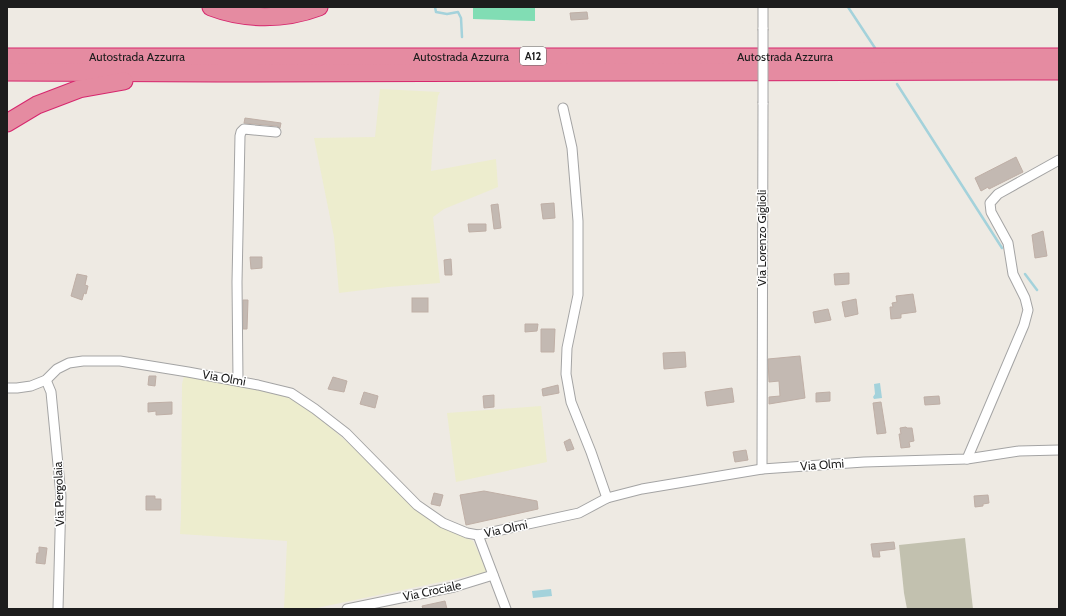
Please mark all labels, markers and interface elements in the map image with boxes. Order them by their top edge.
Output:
road number: A12 [520,47,546,65]
street label: Autostrada Azzurra [89,49,185,64]
street label: Autostrada Azzurra [413,49,509,64]
street label: Autostrada Azzurra [737,49,833,64]
street label: Via Lorenzo Giglioli [754,190,769,286]
street label: Via Olmi [201,366,247,389]
street label: Via Olmi [800,455,844,474]
street label: Via Pergolaia [50,461,67,527]
street label: Via Olmi [483,517,529,540]
street label: Via Crociale [401,577,462,604]

